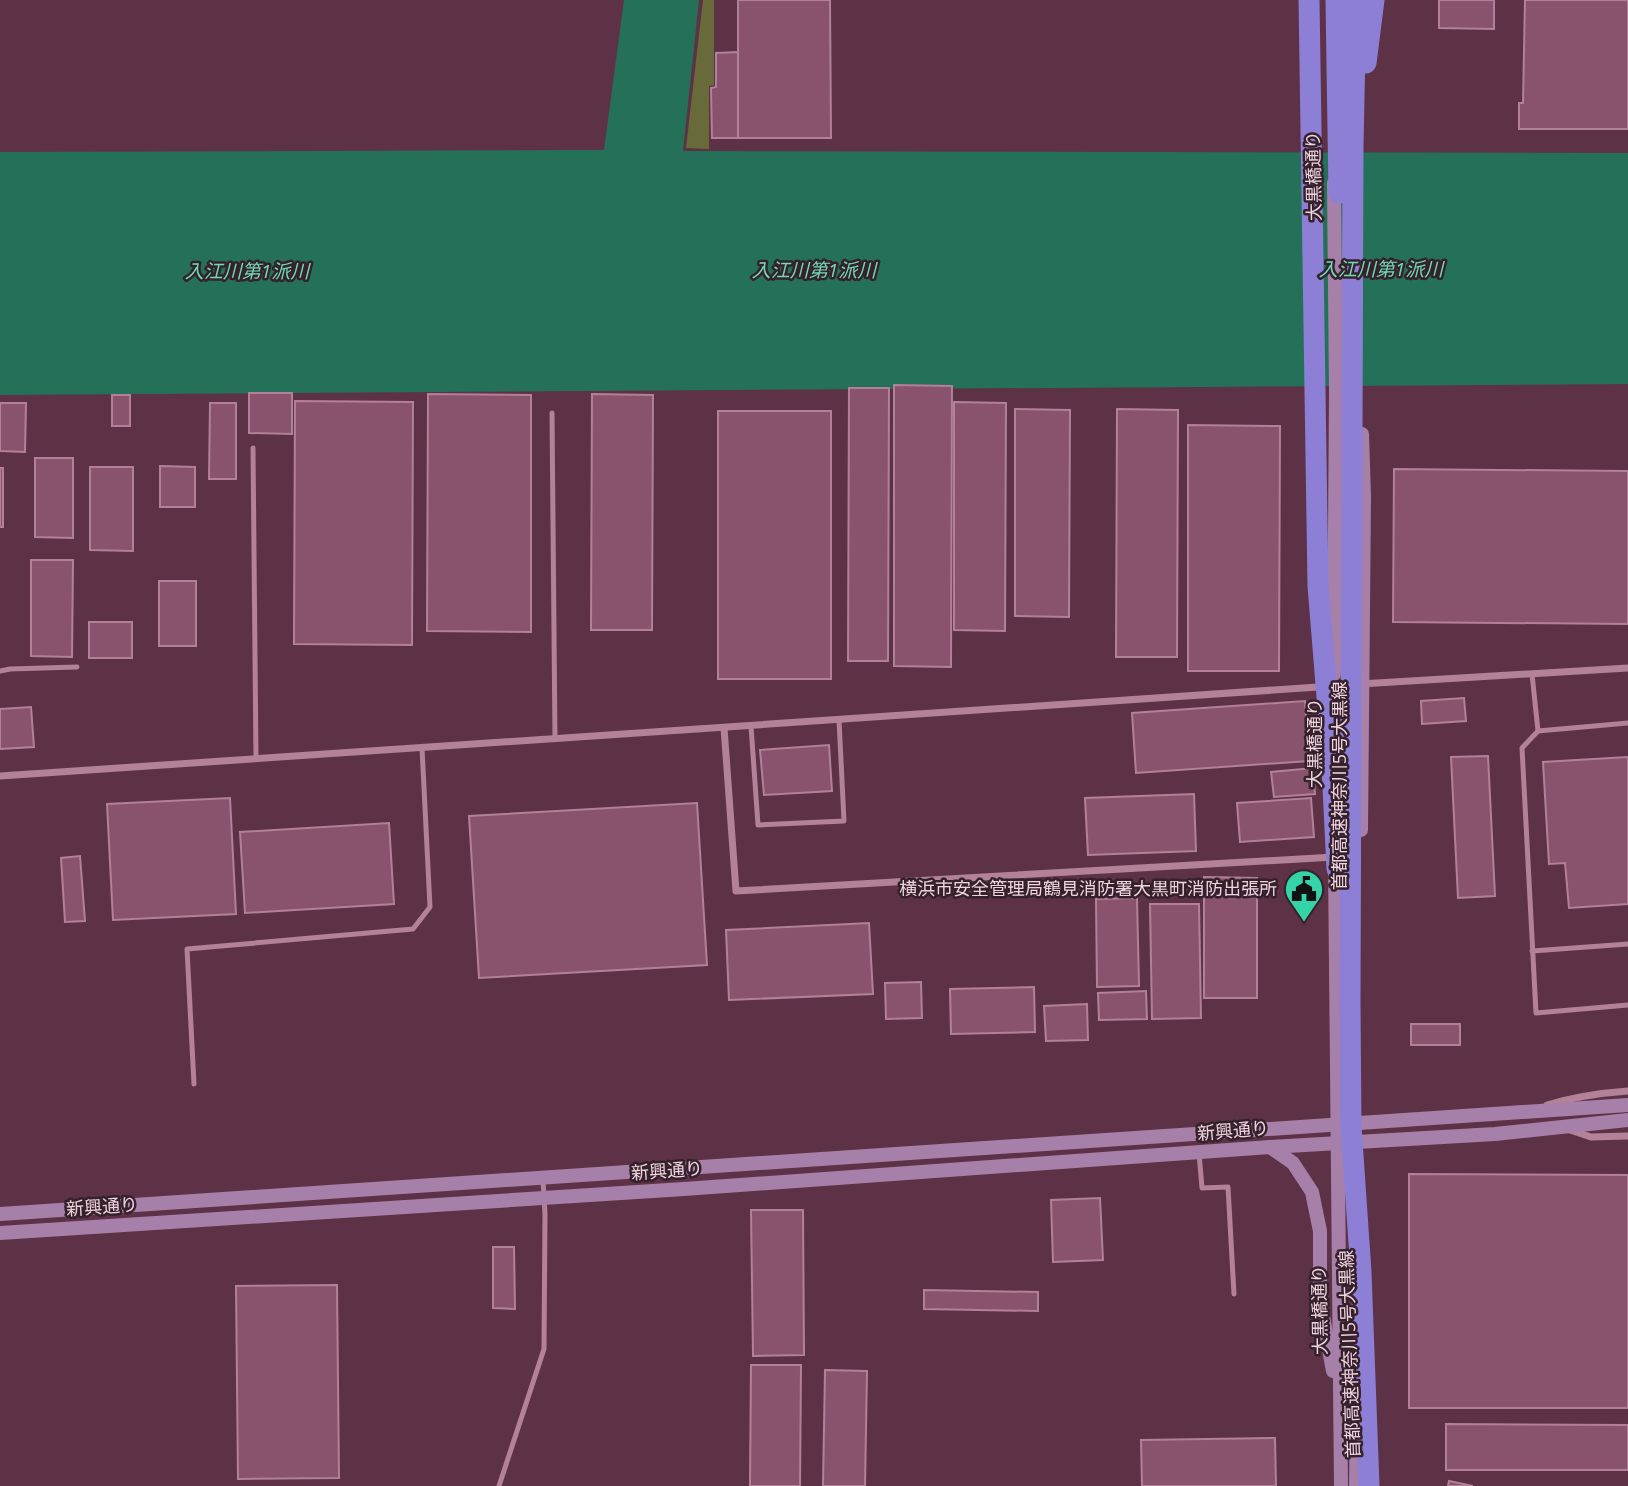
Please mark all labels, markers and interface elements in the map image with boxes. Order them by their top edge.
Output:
street label: 大黒橋通り [1300,131,1326,221]
water label: 入江川第1派川 [1319,256,1445,282]
water label: 入江川第1派川 [752,257,878,283]
water label: 入江川第1派川 [185,258,311,284]
street label: 首都高速神奈川5号大黒線 [1327,682,1351,890]
street label: 大黒橋通り [1302,698,1326,788]
public building icon: 横浜市安全管理局鶴見消防署大黒町消防出張所 [1283,868,1325,923]
place label: 横浜市安全管理局鶴見消防署大黒町消防出張所 [899,876,1277,900]
street label: 新興通り [1196,1115,1270,1145]
street label: 新興通り [630,1156,704,1184]
street label: 新興通り [65,1192,139,1220]
street label: 首都高速神奈川5号大黒線 [1333,1250,1365,1459]
street label: 大黒橋通り [1306,1265,1332,1355]

